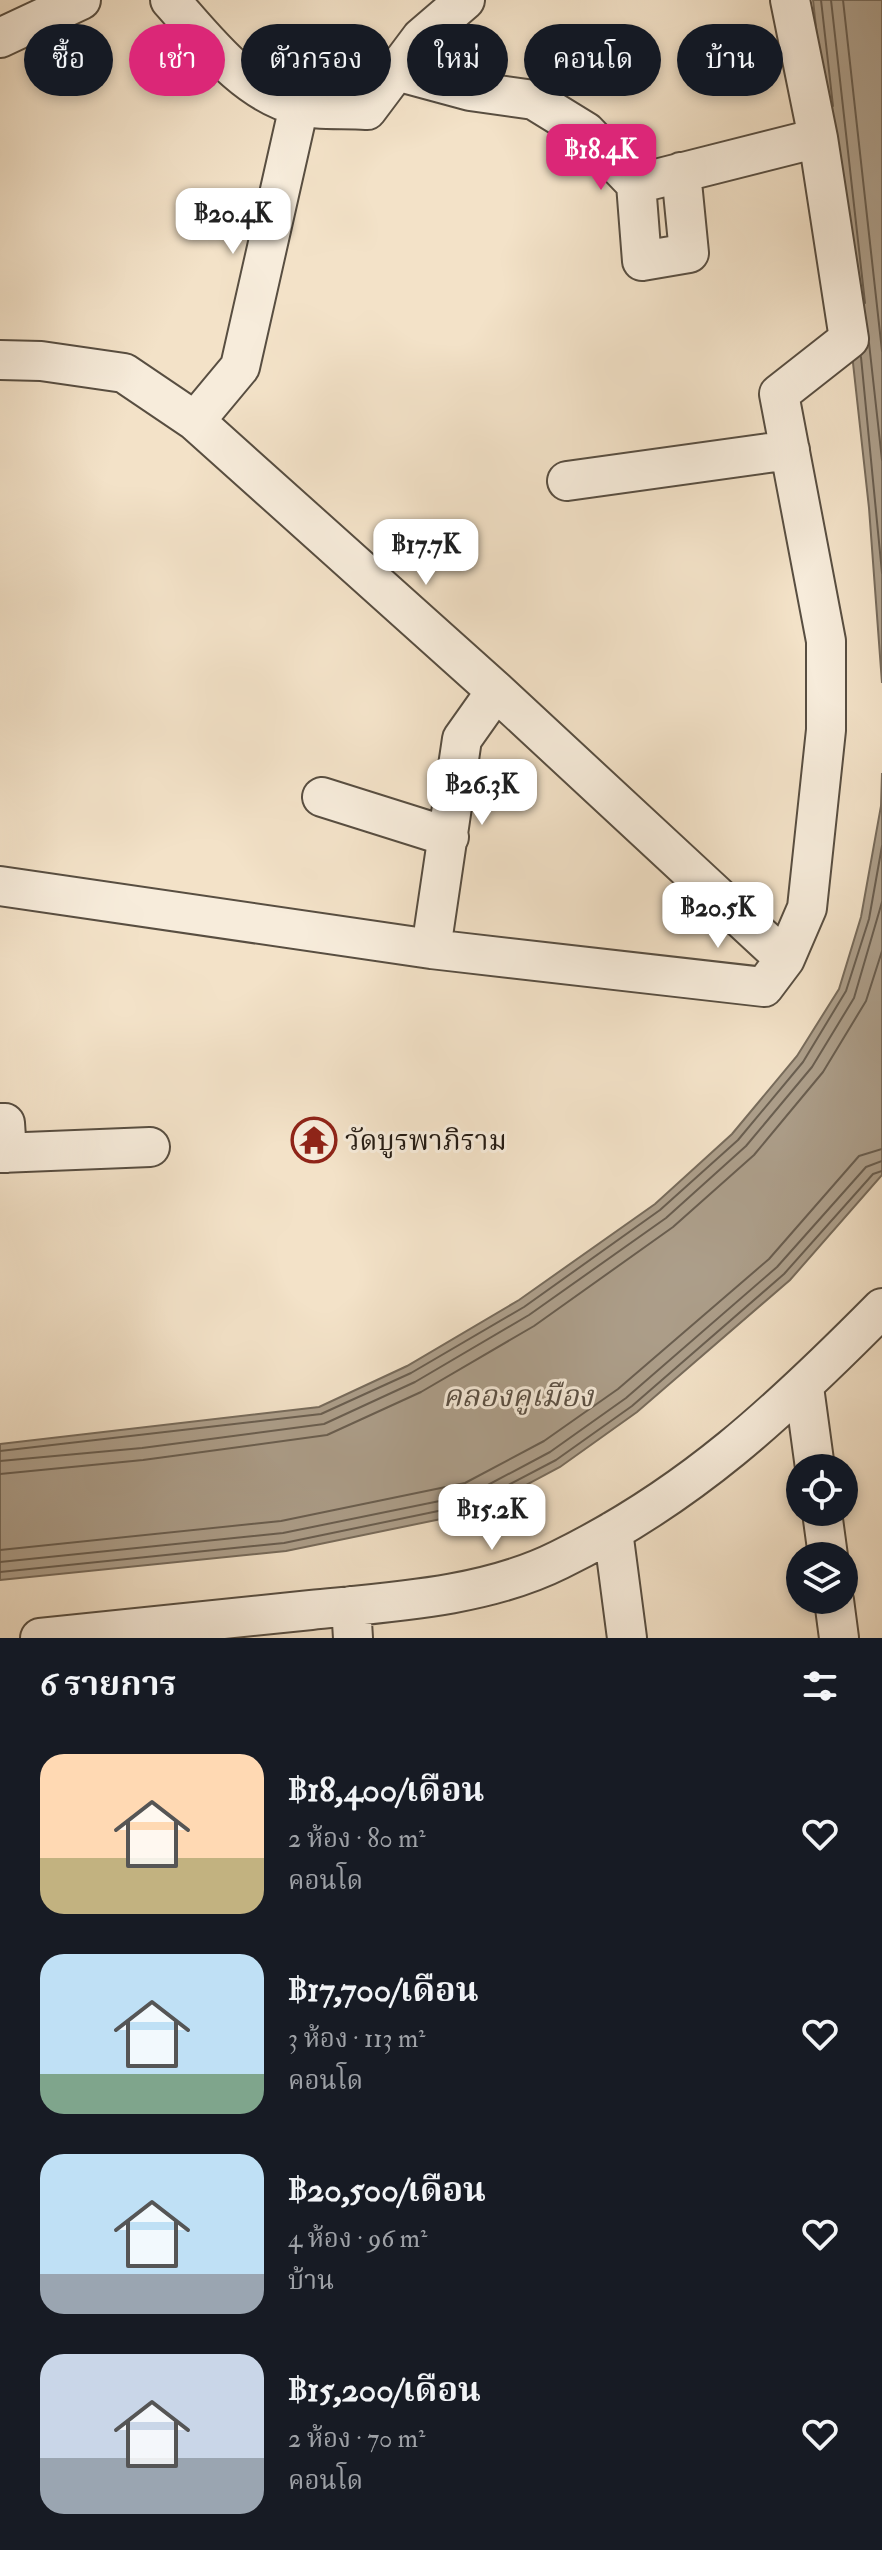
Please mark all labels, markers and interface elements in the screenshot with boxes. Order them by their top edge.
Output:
chip: ซื้อ [24,24,113,96]
chip: เช่า [129,24,225,96]
chip: ตัวกรอง [241,24,391,96]
chip: ใหม่ [407,24,508,96]
chip: คอนโด [524,24,661,96]
chip: บ้าน [677,24,783,96]
pin: ฿18.4K [536,124,666,192]
text: ฿18.4K [564,134,638,166]
pin: ฿20.4K [168,188,298,256]
text: ฿20.4K [194,198,272,230]
pin: ฿17.7K [361,519,491,587]
text: ฿17.7K [391,529,461,561]
pin: ฿26.3K [417,759,547,827]
text: ฿26.3K [445,769,519,801]
pin: ฿20.5K [653,882,783,950]
text: ฿20.5K [680,892,756,924]
temple icon: วัดบูรพาภิราม [290,1116,338,1164]
place label: วัดบูรพาภิราม [345,1124,507,1159]
water label: คลองคูเมือง [443,1378,594,1415]
map controls [786,1454,858,1614]
button: locate [786,1454,858,1526]
pin: ฿15.2K [427,1484,557,1552]
text: ฿15.2K [456,1494,528,1526]
button: layers [786,1542,858,1614]
text: 6 รายการ [40,1663,176,1706]
icon: filters [798,1664,842,1708]
text: ฿18,400/เดือน [288,1769,484,1812]
icon: home [104,1786,200,1882]
icon: heart [798,1812,842,1856]
text: 2 ห้อง · 80 m² [288,1823,426,1855]
text: คอนโด [288,1865,363,1897]
text: ฿17,700/เดือน [288,1969,478,2012]
icon: home [104,1986,200,2082]
icon: heart [798,2012,842,2056]
text: 3 ห้อง · 113 m² [288,2023,425,2055]
text: คอนโด [288,2065,363,2097]
text: ฿20,500/เดือน [288,2169,486,2212]
icon: home [104,2186,200,2282]
icon: heart [798,2212,842,2256]
text: 4 ห้อง · 96 m² [288,2223,427,2255]
text: บ้าน [288,2265,334,2297]
text: ฿15,200/เดือน [288,2369,481,2412]
icon: home [104,2386,200,2482]
icon: heart [798,2412,842,2456]
text: 2 ห้อง · 70 m² [288,2423,425,2455]
text: คอนโด [288,2465,363,2497]

